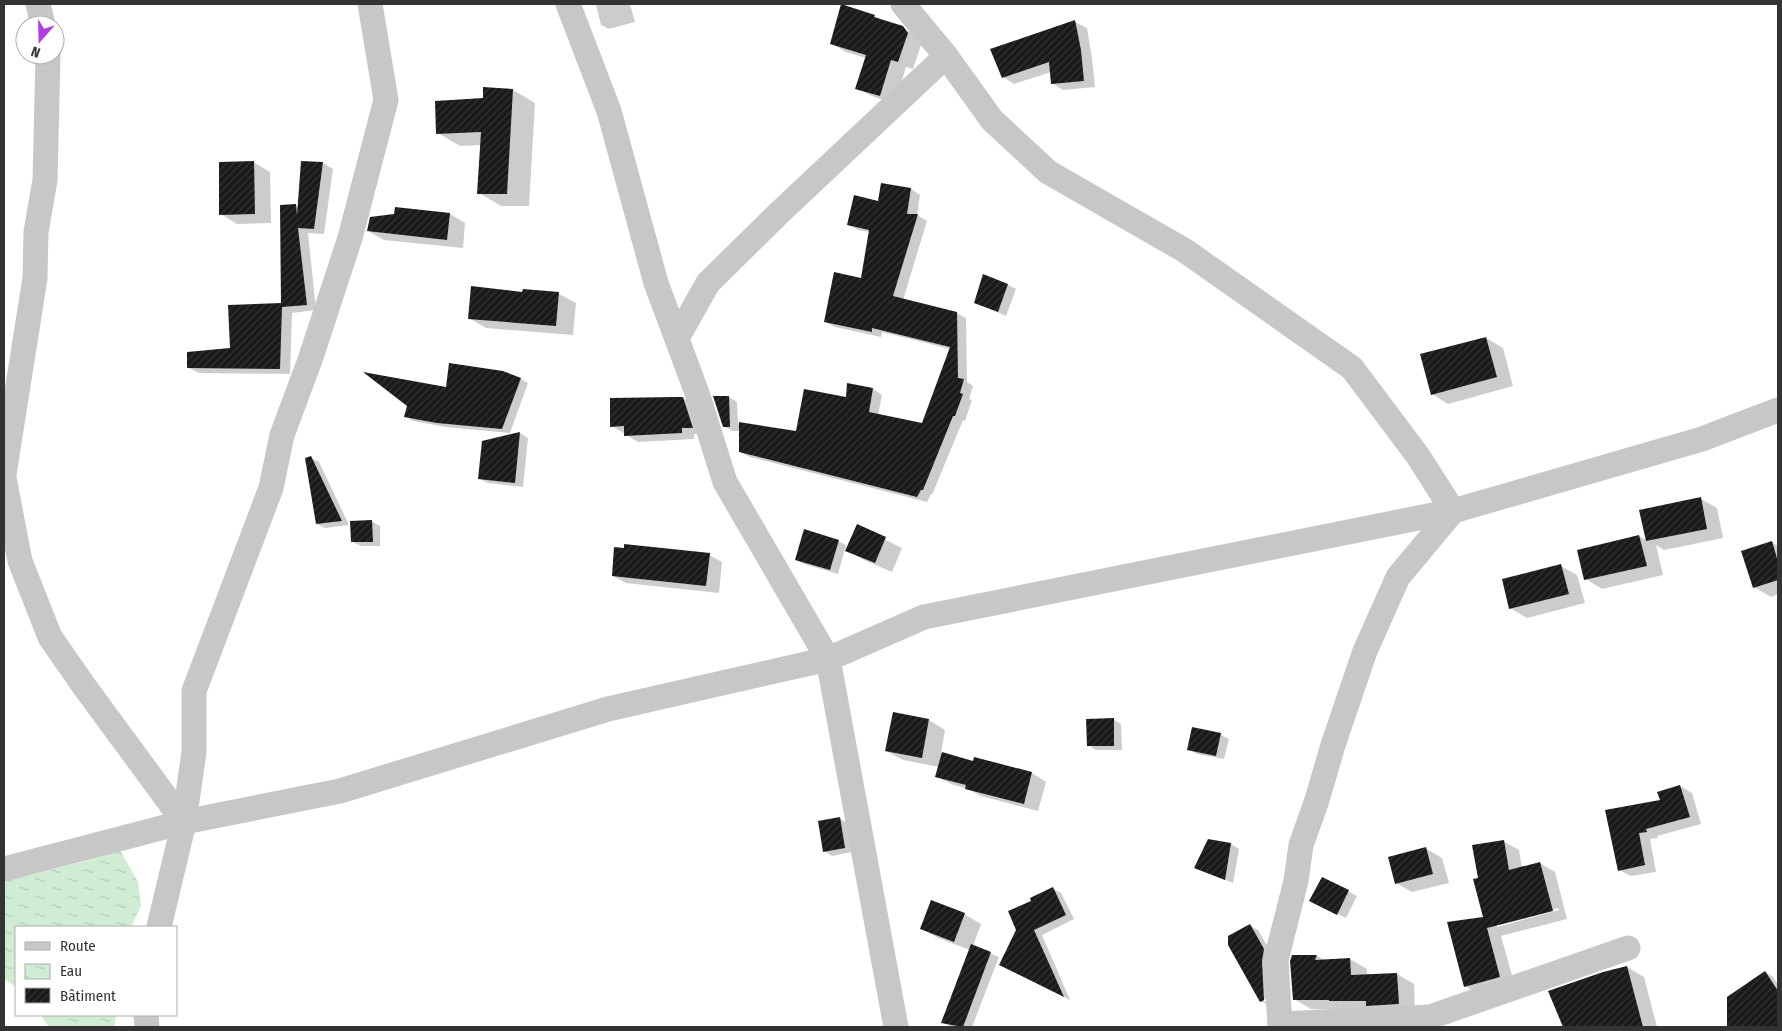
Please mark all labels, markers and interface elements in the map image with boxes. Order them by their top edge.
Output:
north arrow [15,15,65,65]
text: N [29,42,43,61]
legend [15,926,178,1016]
text: Route [60,937,96,955]
text: Eau [60,962,82,980]
text: Bâtiment [60,987,116,1005]

